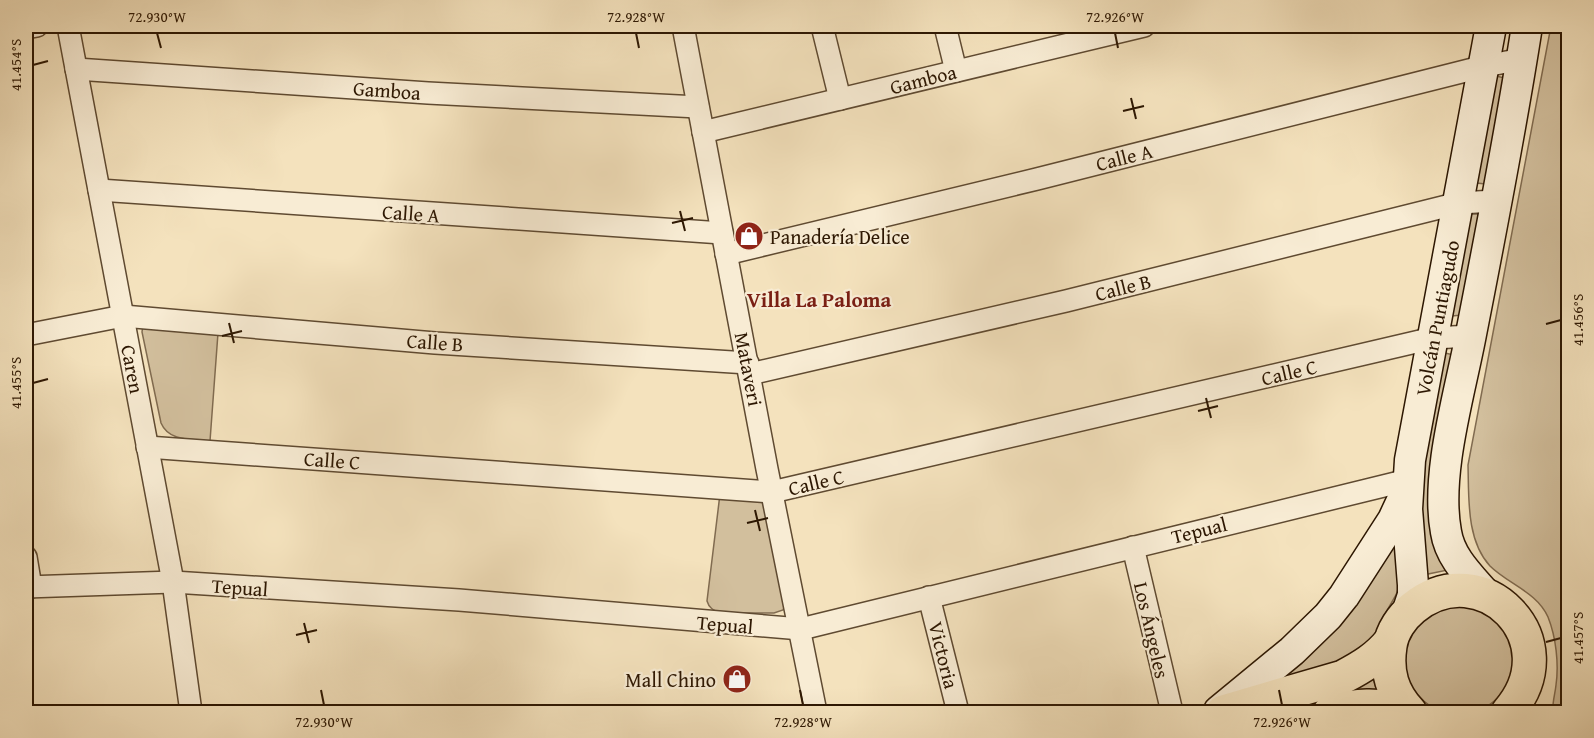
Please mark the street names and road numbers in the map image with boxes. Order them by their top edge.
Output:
street label: Gamboa [887,57,960,101]
street label: Gamboa [352,73,422,107]
street label: Calle A [1093,136,1155,178]
street label: Calle A [381,197,441,229]
street label: Volcán Puntiagudo [1408,238,1466,398]
street label: Calle B [1092,266,1154,308]
street label: Calle B [406,326,464,358]
street label: Mataveri [728,330,770,409]
street label: Caren [114,342,152,396]
street label: Calle C [1258,352,1320,392]
street label: Calle C [303,444,361,476]
street label: Calle C [785,462,847,502]
street label: Tepual [1168,509,1230,551]
street label: Tepual [211,571,270,603]
street label: Los Ángeles [1127,579,1177,681]
street label: Tepual [696,607,755,641]
street label: Victoria [922,618,966,692]

